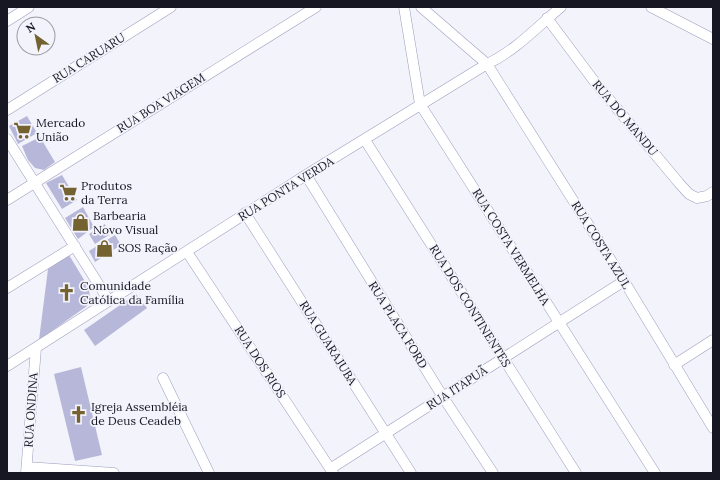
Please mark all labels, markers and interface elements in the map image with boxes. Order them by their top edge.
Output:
north arrow [16,16,56,56]
text: N [23,19,38,36]
street label: RUA CARUARU [50,29,128,86]
street label: RUA BOA VIAGEM [114,69,208,136]
street label: RUA DO MANDU [589,77,661,159]
place label: Mercado União [36,115,85,144]
supermarket icon: Mercado União [13,120,33,140]
street label: RUA PONTA VERDA [235,153,337,224]
place label: Produtos da Terra [81,178,132,207]
supermarket icon: Produtos da Terra [58,183,78,203]
street label: RUA COSTA VERMELHA [469,186,554,308]
street label: RUA COSTA AZUL [568,198,634,291]
place label: Barbearia Novo Visual [93,208,158,237]
shop icon: Barbearia Novo Visual [70,213,90,233]
shop icon: SOS Ração [95,238,115,258]
place label: SOS Ração [118,240,178,255]
street label: RUA DOS CONTINENTES [427,242,514,370]
place label: Comunidade Católica da Família [80,278,184,307]
street label: RUA PLACA FORD [366,278,431,371]
church icon: Comunidade Católica da Família [57,283,77,303]
street label: RUA GUARAJUBA [296,298,361,388]
street label: RUA DOS RIOS [232,323,289,401]
street label: RUA ITAPUÃ [424,362,490,413]
street label: RUA ONDINA [20,372,41,448]
place label: Igreja Assembléia de Deus Ceadeb [91,399,188,428]
church icon: Igreja Assembléia de Deus Ceadeb [68,404,88,424]

